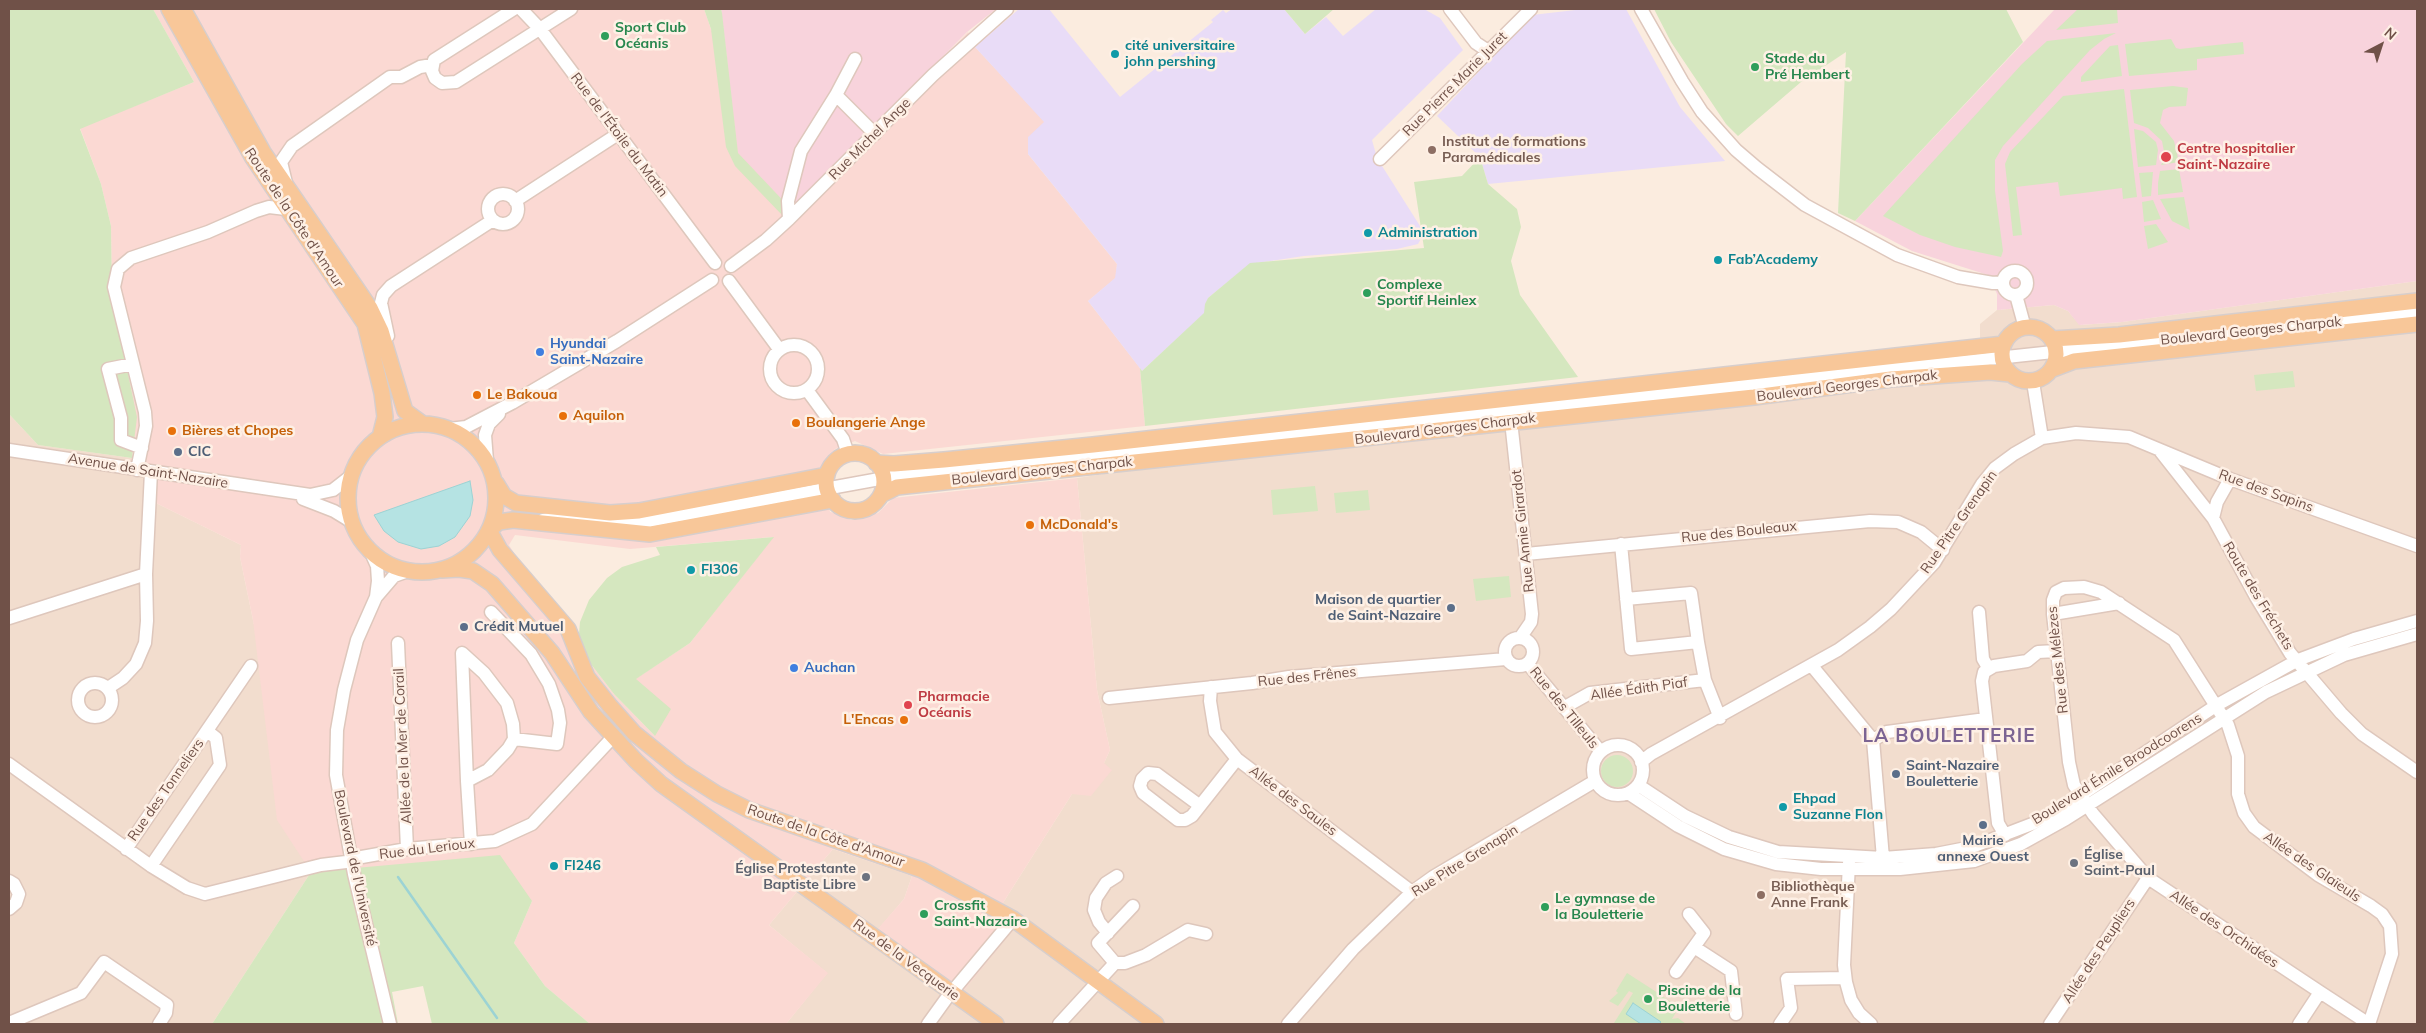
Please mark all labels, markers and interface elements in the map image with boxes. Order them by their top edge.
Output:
place label: Sport Club Océanis [615,20,686,52]
north arrow [2356,20,2406,70]
text: N [2381,23,2400,44]
street label: Rue Pierre Marie Juret [1399,28,1511,140]
marker: Sport Club Océanis [599,30,611,42]
place label: cité universitaire john pershing [1125,38,1235,70]
marker: cité universitaire john pershing [1109,48,1121,60]
place label: Stade du Pré Hembert [1765,51,1850,84]
marker: Stade du Pré Hembert [1749,61,1761,73]
street label: Rue de l'Étoile du Matin [567,70,671,200]
street label: Rue Michel Ange [826,95,914,183]
place label: Institut de formations Paramédicales [1442,134,1586,166]
place label: Centre hospitalier Saint-Nazaire [2177,141,2295,174]
marker: Institut de formations Paramédicales [1426,144,1438,156]
street label: Route de la Côte d'Amour [241,145,347,291]
marker: Centre hospitalier Saint-Nazaire [2159,150,2173,164]
place label: Administration [1378,225,1477,241]
marker: Administration [1362,227,1374,239]
place label: Fab’Academy [1728,252,1818,268]
marker: Fab’Academy [1712,254,1724,266]
place label: Complexe Sportif Heinlex [1377,277,1476,310]
marker: Complexe Sportif Heinlex [1361,287,1373,299]
street label: Boulevard Georges Charpak [2160,313,2342,349]
place label: Hyundai Saint-Nazaire [550,336,643,368]
marker: Hyundai Saint-Nazaire [534,346,546,358]
street label: Boulevard Georges Charpak [1756,367,1938,405]
place label: Le Bakoua [487,387,558,403]
marker: Le Bakoua [471,389,483,401]
place label: Aquilon [573,408,624,424]
marker: Aquilon [557,410,569,422]
street label: Boulevard Georges Charpak [1354,410,1536,448]
place label: Boulangerie Ange [806,415,925,431]
marker: Boulangerie Ange [790,417,802,429]
place label: Bières et Chopes [182,423,293,439]
marker: Bières et Chopes [166,425,178,437]
place label: CIC [188,444,211,460]
marker: CIC [172,446,184,458]
street label: Avenue de Saint-Nazaire [67,450,229,492]
street label: Boulevard Georges Charpak [951,453,1133,489]
street label: Rue des Sapins [2216,466,2316,516]
street label: Rue Pitre Grenapin [1917,467,2001,577]
street label: Rue Annie Girardot [1508,469,1538,593]
place label: McDonald's [1040,517,1118,533]
street label: Rue des Bouleaux [1680,518,1798,546]
marker: McDonald's [1024,519,1036,531]
street label: Route des Fréchets [2219,539,2297,653]
place label: Fl306 [701,562,738,578]
marker: Fl306 [685,564,697,576]
place label: Maison de quartier de Saint-Nazaire [1315,592,1441,624]
marker: Maison de quartier de Saint-Nazaire [1445,602,1457,614]
street label: Rue des Mélèzes [2044,605,2072,715]
place label: Crédit Mutuel [474,619,564,635]
marker: Crédit Mutuel [458,621,470,633]
place label: Auchan [804,660,855,676]
marker: Auchan [788,662,800,674]
street label: Rue des Frênes [1257,663,1357,691]
street label: Rue des Tilleuls [1526,664,1602,752]
street label: Allée de la Mer de Corail [391,668,415,824]
street label: Allée Édith Piaf [1589,674,1689,704]
place label: Pharmacie Océanis [918,689,990,722]
marker: Pharmacie Océanis [902,699,914,711]
street label: Boulevard Émile Broodcoorens [2029,710,2205,828]
place label: L'Encas [843,712,894,728]
marker: L'Encas [898,714,910,726]
district label: LA BOULETTERIE [1861,725,2037,747]
street label: Rue des Tonneliers [124,736,208,844]
place label: Saint-Nazaire Bouletterie [1906,758,1999,790]
street label: Allée des Saules [1246,763,1340,839]
marker: Saint-Nazaire Bouletterie [1890,768,1902,780]
street label: Boulevard de l'Université [330,788,380,948]
place label: Ehpad Suzanne Flon [1793,791,1883,824]
street label: Route de la Côte d'Amour [745,801,907,871]
marker: Ehpad Suzanne Flon [1777,801,1789,813]
marker: Mairie annexe Ouest [1977,819,1989,831]
street label: Rue Pitre Grenapin [1409,822,1521,900]
street label: Allée des Glaïeuls [2260,828,2364,906]
place label: Mairie annexe Ouest [1937,833,2029,866]
street label: Rue du Lerioux [378,835,476,863]
place label: Église Saint-Paul [2084,847,2155,880]
marker: Église Saint-Paul [2068,857,2080,869]
place label: Fl246 [564,858,601,874]
marker: Fl246 [548,860,560,872]
place label: Église Protestante Baptiste Libre [735,861,856,894]
marker: Église Protestante Baptiste Libre [860,871,872,883]
place label: Bibliothèque Anne Frank [1771,879,1855,912]
street label: Allée des Orchidées [2167,886,2281,972]
marker: Bibliothèque Anne Frank [1755,889,1767,901]
place label: Le gymnase de la Bouletterie [1555,891,1655,924]
street label: Allée des Peupliers [2059,895,2139,1007]
place label: Crossfit Saint-Nazaire [934,898,1027,930]
marker: Le gymnase de la Bouletterie [1539,901,1551,913]
marker: Crossfit Saint-Nazaire [918,908,930,920]
street label: Rue de la Vecquerie [849,916,963,1004]
place label: Piscine de la Bouletterie [1658,983,1741,1016]
marker: Piscine de la Bouletterie [1642,993,1654,1005]

